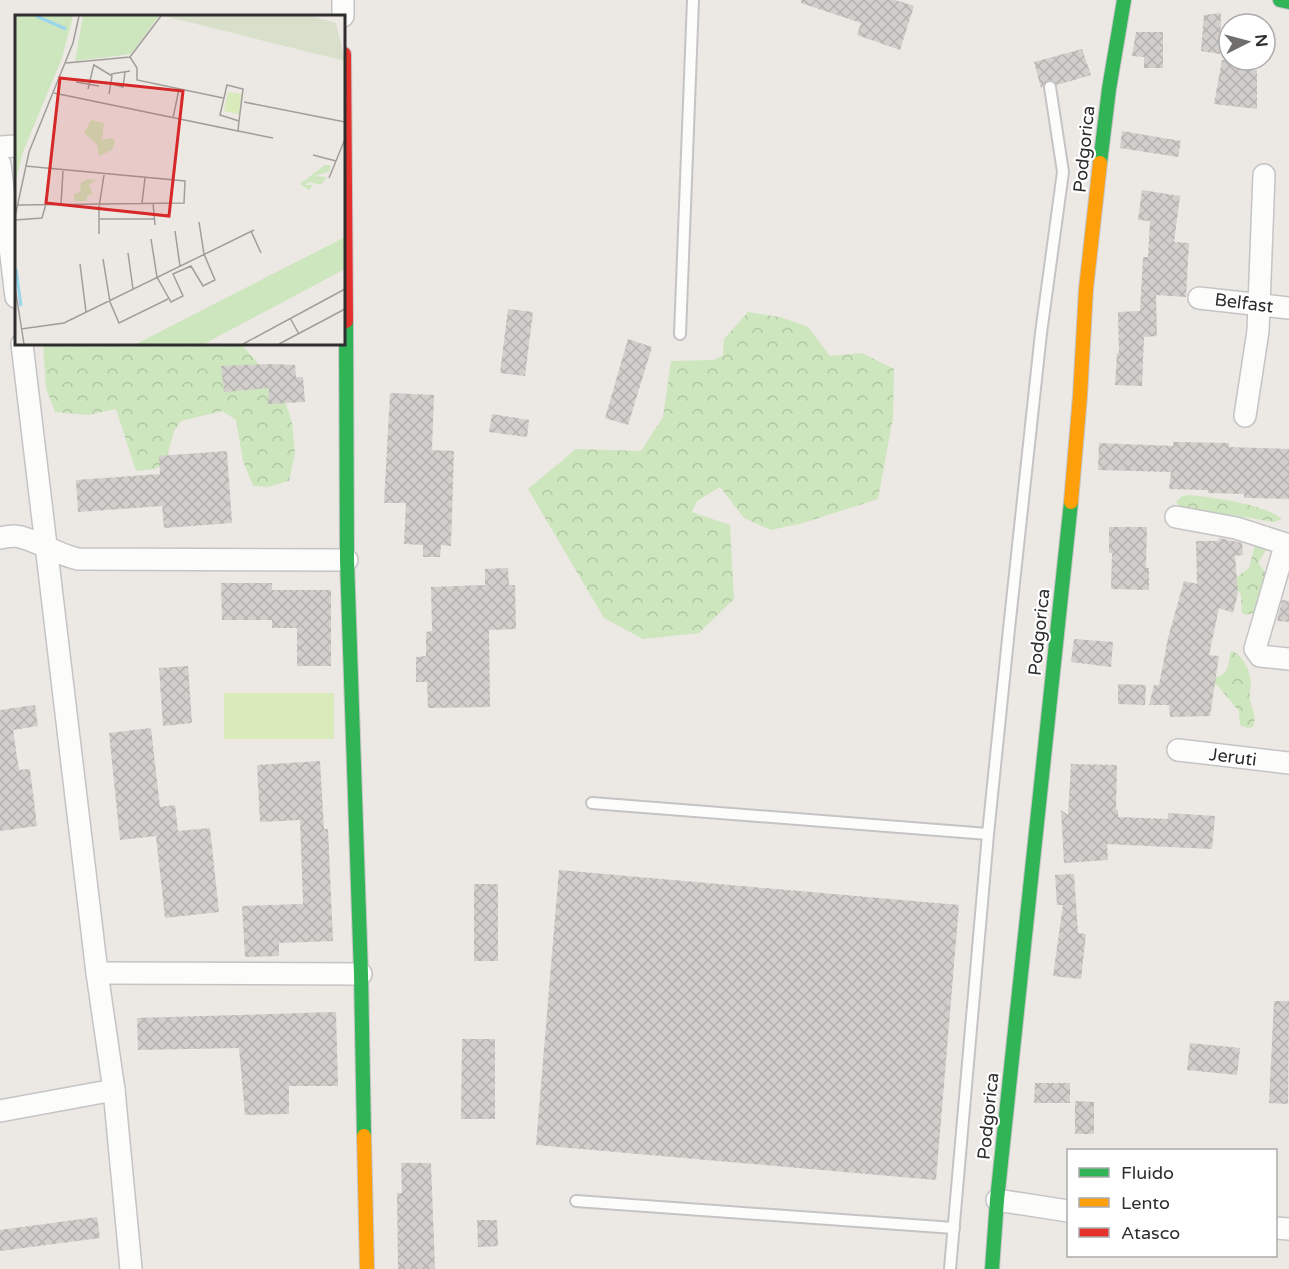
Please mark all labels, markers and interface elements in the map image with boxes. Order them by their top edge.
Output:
north arrow [1217,12,1277,72]
inset map [15,15,345,345]
text: N [1250,33,1272,48]
street label: Podgorica [1068,104,1100,194]
street label: Belfast [1213,288,1275,318]
street label: Podgorica [1023,587,1055,677]
street label: Jeruti [1208,743,1258,771]
street label: Podgorica [972,1071,1004,1161]
legend [1067,1149,1277,1257]
text: Fluido [1121,1162,1174,1184]
text: Lento [1121,1192,1170,1214]
text: Atasco [1121,1222,1180,1244]

